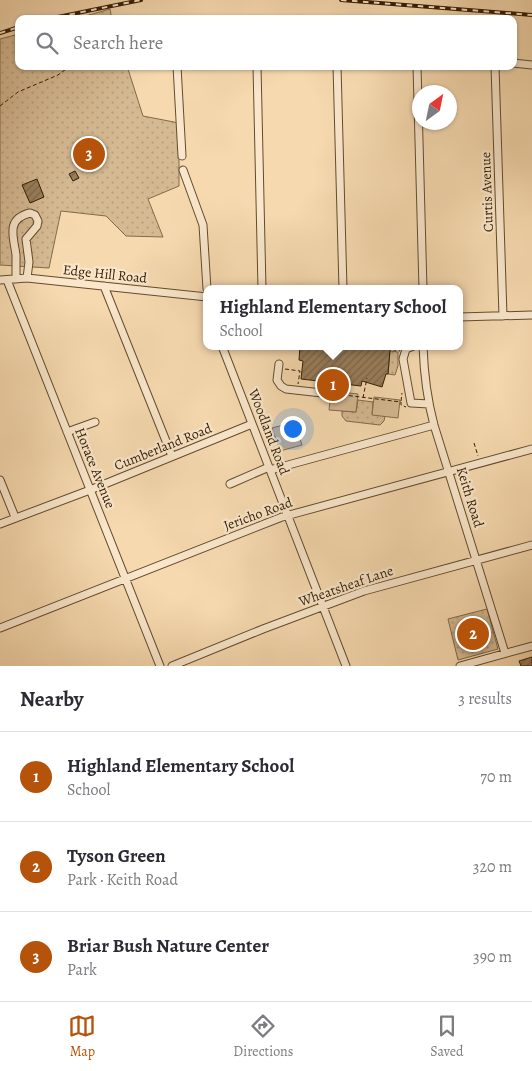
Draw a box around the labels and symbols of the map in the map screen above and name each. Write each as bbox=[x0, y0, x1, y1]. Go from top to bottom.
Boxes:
north arrow bbox=[412, 85, 457, 130]
pin: 3 bbox=[73, 135, 105, 173]
street label: Curtis Avenue bbox=[476, 152, 498, 232]
street label: Edge Hill Road bbox=[62, 260, 149, 288]
pin: 1 bbox=[317, 366, 349, 404]
street label: Woodland Road bbox=[244, 385, 294, 478]
your location bbox=[280, 416, 306, 442]
street label: Cumberland Road bbox=[111, 419, 215, 475]
street label: Horace Avenue bbox=[70, 425, 120, 511]
street label: Keith Road bbox=[452, 464, 488, 530]
street label: Jericho Road bbox=[221, 493, 295, 535]
street label: Wheatsheaf Lane bbox=[295, 561, 396, 611]
pin: 2 bbox=[457, 615, 489, 653]

